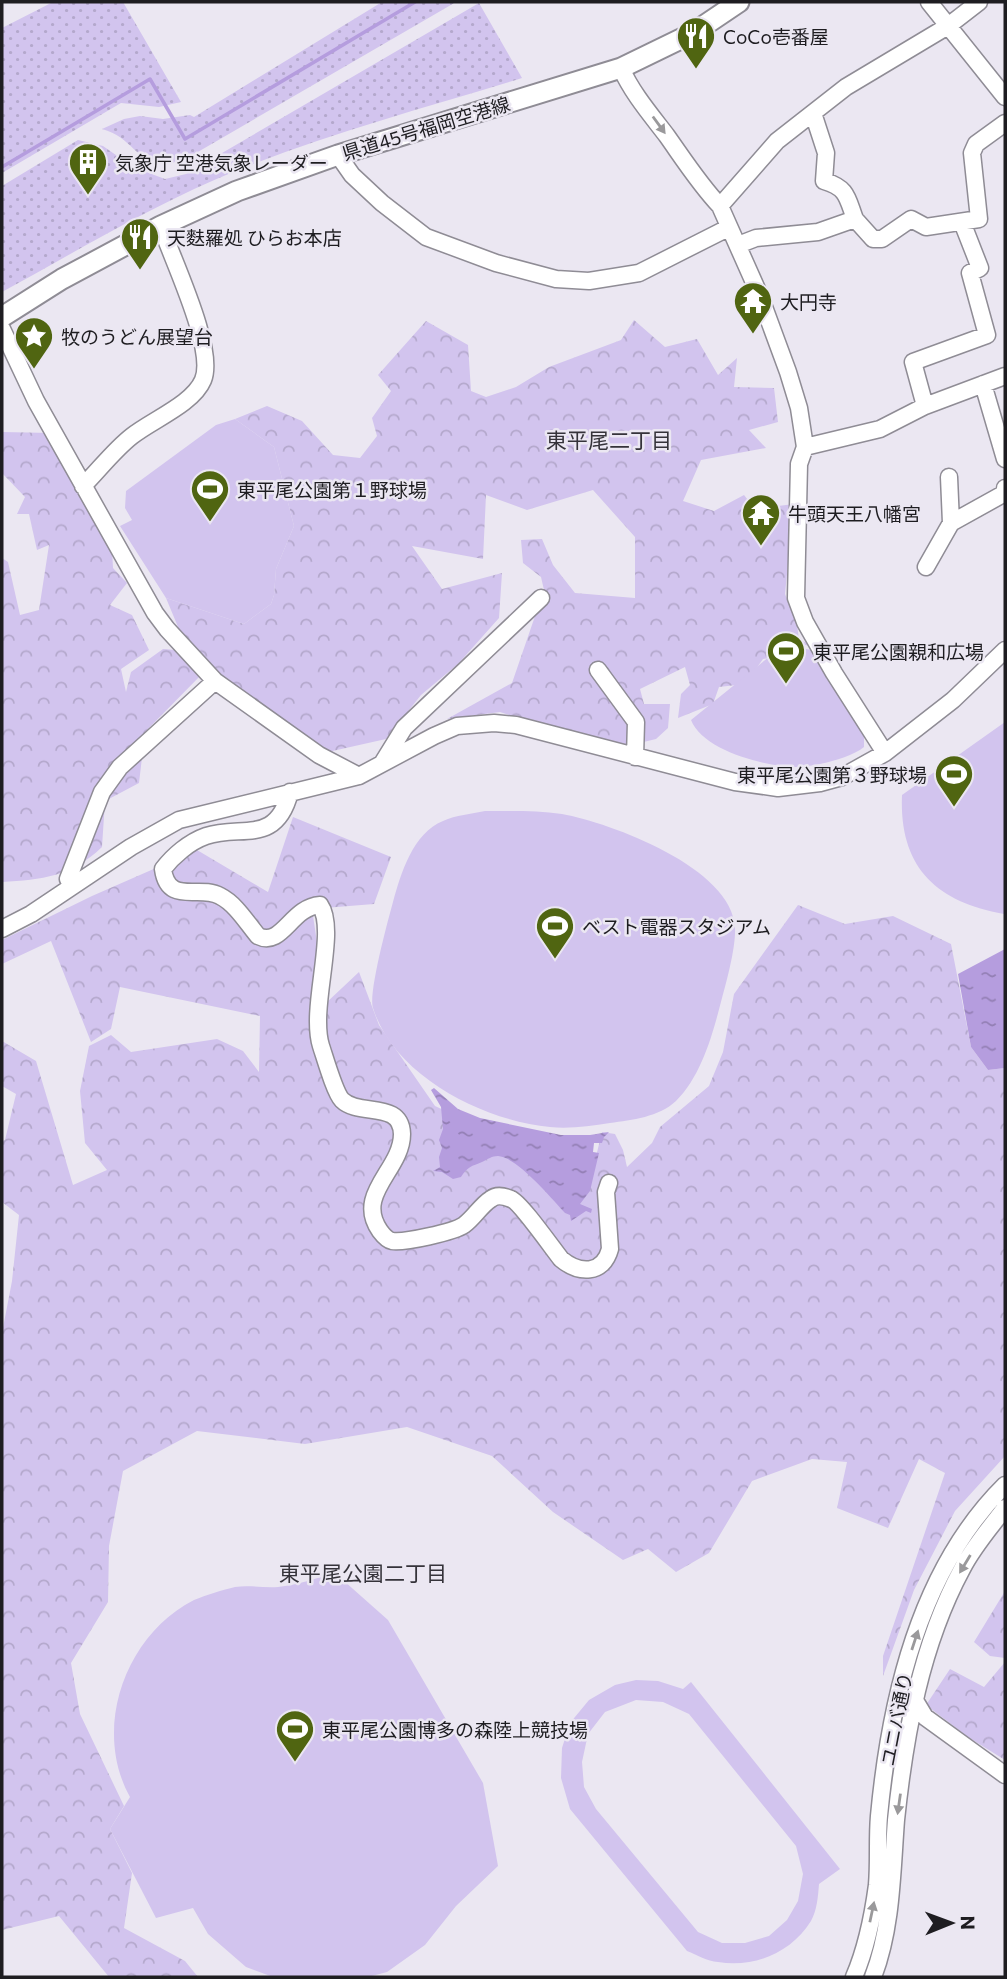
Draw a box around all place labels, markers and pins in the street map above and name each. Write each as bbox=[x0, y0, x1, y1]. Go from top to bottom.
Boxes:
restaurant icon: CoCo壱番屋 bbox=[675, 15, 717, 70]
place label: CoCo壱番屋 bbox=[723, 25, 829, 48]
building icon: 気象庁 空港気象レーダー bbox=[67, 141, 109, 196]
place label: 気象庁 空港気象レーダー bbox=[115, 151, 328, 174]
restaurant icon: 天麩羅処 ひらお本店 bbox=[119, 216, 161, 271]
place label: 天麩羅処 ひらお本店 bbox=[167, 226, 342, 249]
temple icon: 大円寺 bbox=[732, 280, 774, 335]
place label: 大円寺 bbox=[780, 290, 837, 313]
place icon: 牧のうどん展望台 bbox=[13, 315, 55, 370]
place label: 牧のうどん展望台 bbox=[61, 325, 213, 348]
sports icon: 東平尾公園第１野球場 bbox=[189, 468, 231, 523]
place label: 東平尾公園第１野球場 bbox=[237, 478, 427, 501]
temple icon: 牛頭天王八幡宮 bbox=[740, 492, 782, 547]
place label: 牛頭天王八幡宮 bbox=[788, 502, 921, 525]
sports icon: 東平尾公園親和広場 bbox=[765, 630, 807, 685]
place label: 東平尾公園親和広場 bbox=[813, 640, 984, 663]
sports icon: 東平尾公園第３野球場 bbox=[933, 753, 975, 808]
place label: 東平尾公園第３野球場 bbox=[737, 763, 927, 786]
sports icon: ベスト電器スタジアム bbox=[534, 905, 576, 960]
place label: ベスト電器スタジアム bbox=[582, 915, 771, 938]
sports icon: 東平尾公園博多の森陸上競技場 bbox=[274, 1708, 316, 1763]
place label: 東平尾公園博多の森陸上競技場 bbox=[322, 1718, 588, 1741]

